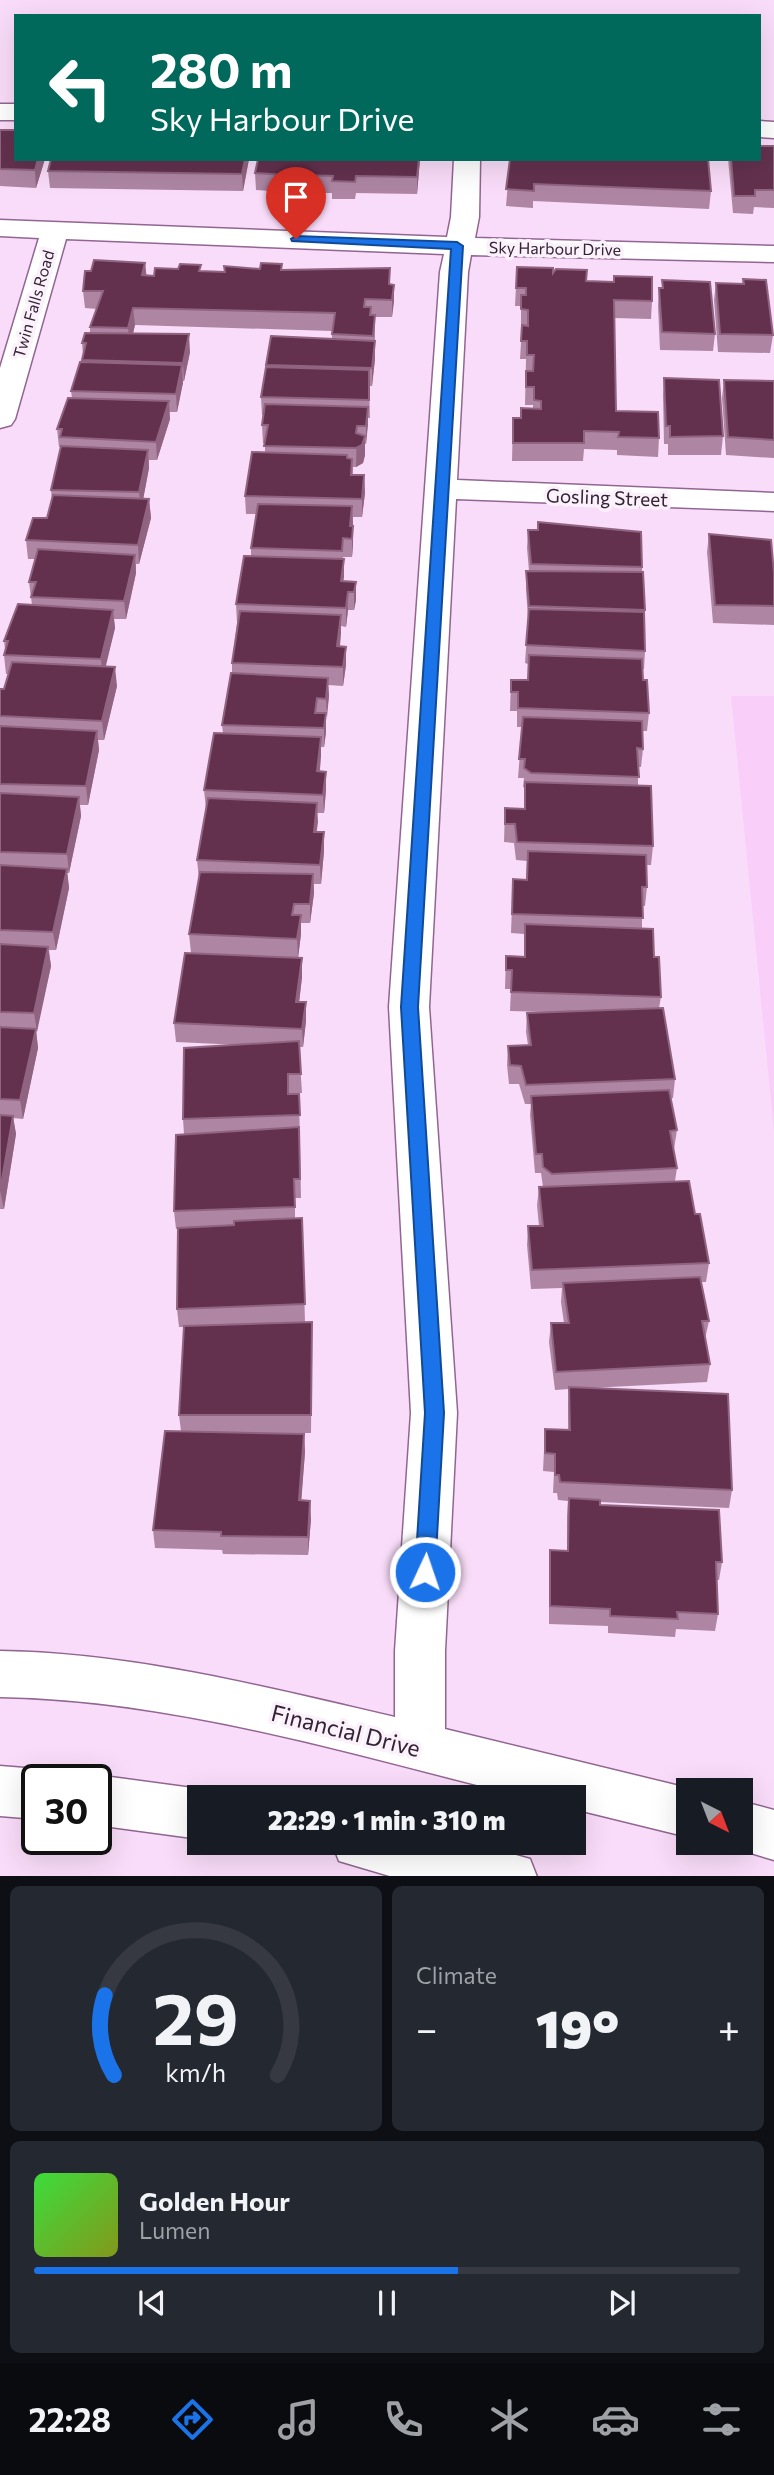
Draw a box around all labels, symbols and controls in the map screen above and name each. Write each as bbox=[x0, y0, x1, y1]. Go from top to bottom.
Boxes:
text: 280 m bbox=[150, 38, 293, 98]
icon: left bbox=[35, 42, 126, 133]
text: Sky Harbour Drive bbox=[150, 98, 414, 138]
pin bbox=[266, 167, 326, 239]
icon: arrive bbox=[277, 178, 315, 216]
street label: Sky Harbour Drive bbox=[489, 237, 621, 259]
street label: Twin Falls Road bbox=[9, 248, 57, 360]
street label: Gosling Street bbox=[546, 483, 669, 511]
position arrow bbox=[388, 1535, 462, 1609]
street label: Financial Drive bbox=[269, 1698, 423, 1762]
speed limit sign: 30 bbox=[21, 1764, 112, 1855]
north arrow bbox=[676, 1778, 752, 1855]
map controls bbox=[676, 1778, 753, 1855]
text: 22:29 · 1 min · 310 m bbox=[268, 1804, 505, 1835]
text: Climate bbox=[416, 1961, 497, 1989]
text: 29 bbox=[153, 1971, 239, 2060]
text: 19° bbox=[536, 1995, 619, 2059]
text: − bbox=[416, 2004, 438, 2051]
text: + bbox=[718, 2004, 740, 2051]
text: km/h bbox=[166, 2056, 226, 2086]
text: Golden Hour bbox=[139, 2185, 290, 2216]
text: Lumen bbox=[139, 2216, 210, 2244]
icon: previous bbox=[133, 2284, 171, 2322]
icon: pause bbox=[368, 2284, 406, 2322]
icon: next bbox=[603, 2284, 641, 2322]
icon: directions bbox=[168, 2395, 217, 2444]
icon: music bbox=[274, 2395, 323, 2444]
icon: phone bbox=[379, 2395, 428, 2444]
icon: climate bbox=[485, 2395, 534, 2444]
icon: car bbox=[591, 2395, 640, 2444]
icon: filters bbox=[697, 2395, 746, 2444]
text: 22:28 bbox=[28, 2399, 111, 2439]

